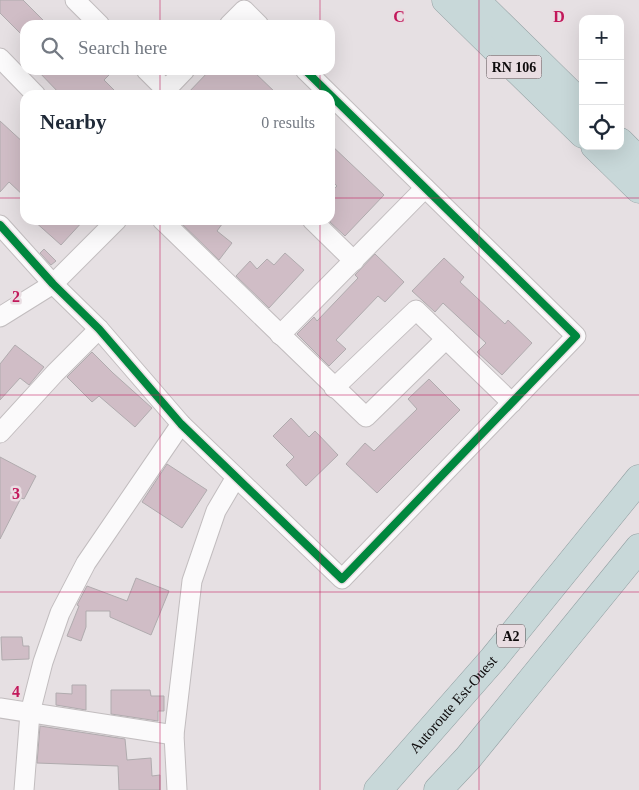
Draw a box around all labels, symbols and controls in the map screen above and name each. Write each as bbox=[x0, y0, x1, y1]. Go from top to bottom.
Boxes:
text: C bbox=[393, 8, 405, 25]
text: D bbox=[553, 8, 565, 25]
map controls bbox=[579, 15, 624, 150]
button: + bbox=[579, 15, 624, 60]
search box bbox=[20, 20, 335, 75]
icon: search bbox=[38, 34, 66, 62]
text: Search here bbox=[78, 37, 167, 58]
road number: RN 106 bbox=[486, 56, 542, 78]
button: − bbox=[579, 60, 624, 105]
button: locate bbox=[579, 105, 624, 150]
text: Nearby bbox=[40, 110, 107, 134]
text: 0 results bbox=[261, 114, 315, 131]
text: 2 bbox=[12, 288, 20, 305]
text: 3 bbox=[12, 485, 20, 502]
road number: A2 bbox=[497, 624, 525, 648]
street label: Autoroute Est-Ouest bbox=[406, 652, 501, 756]
text: 4 bbox=[12, 683, 20, 700]

